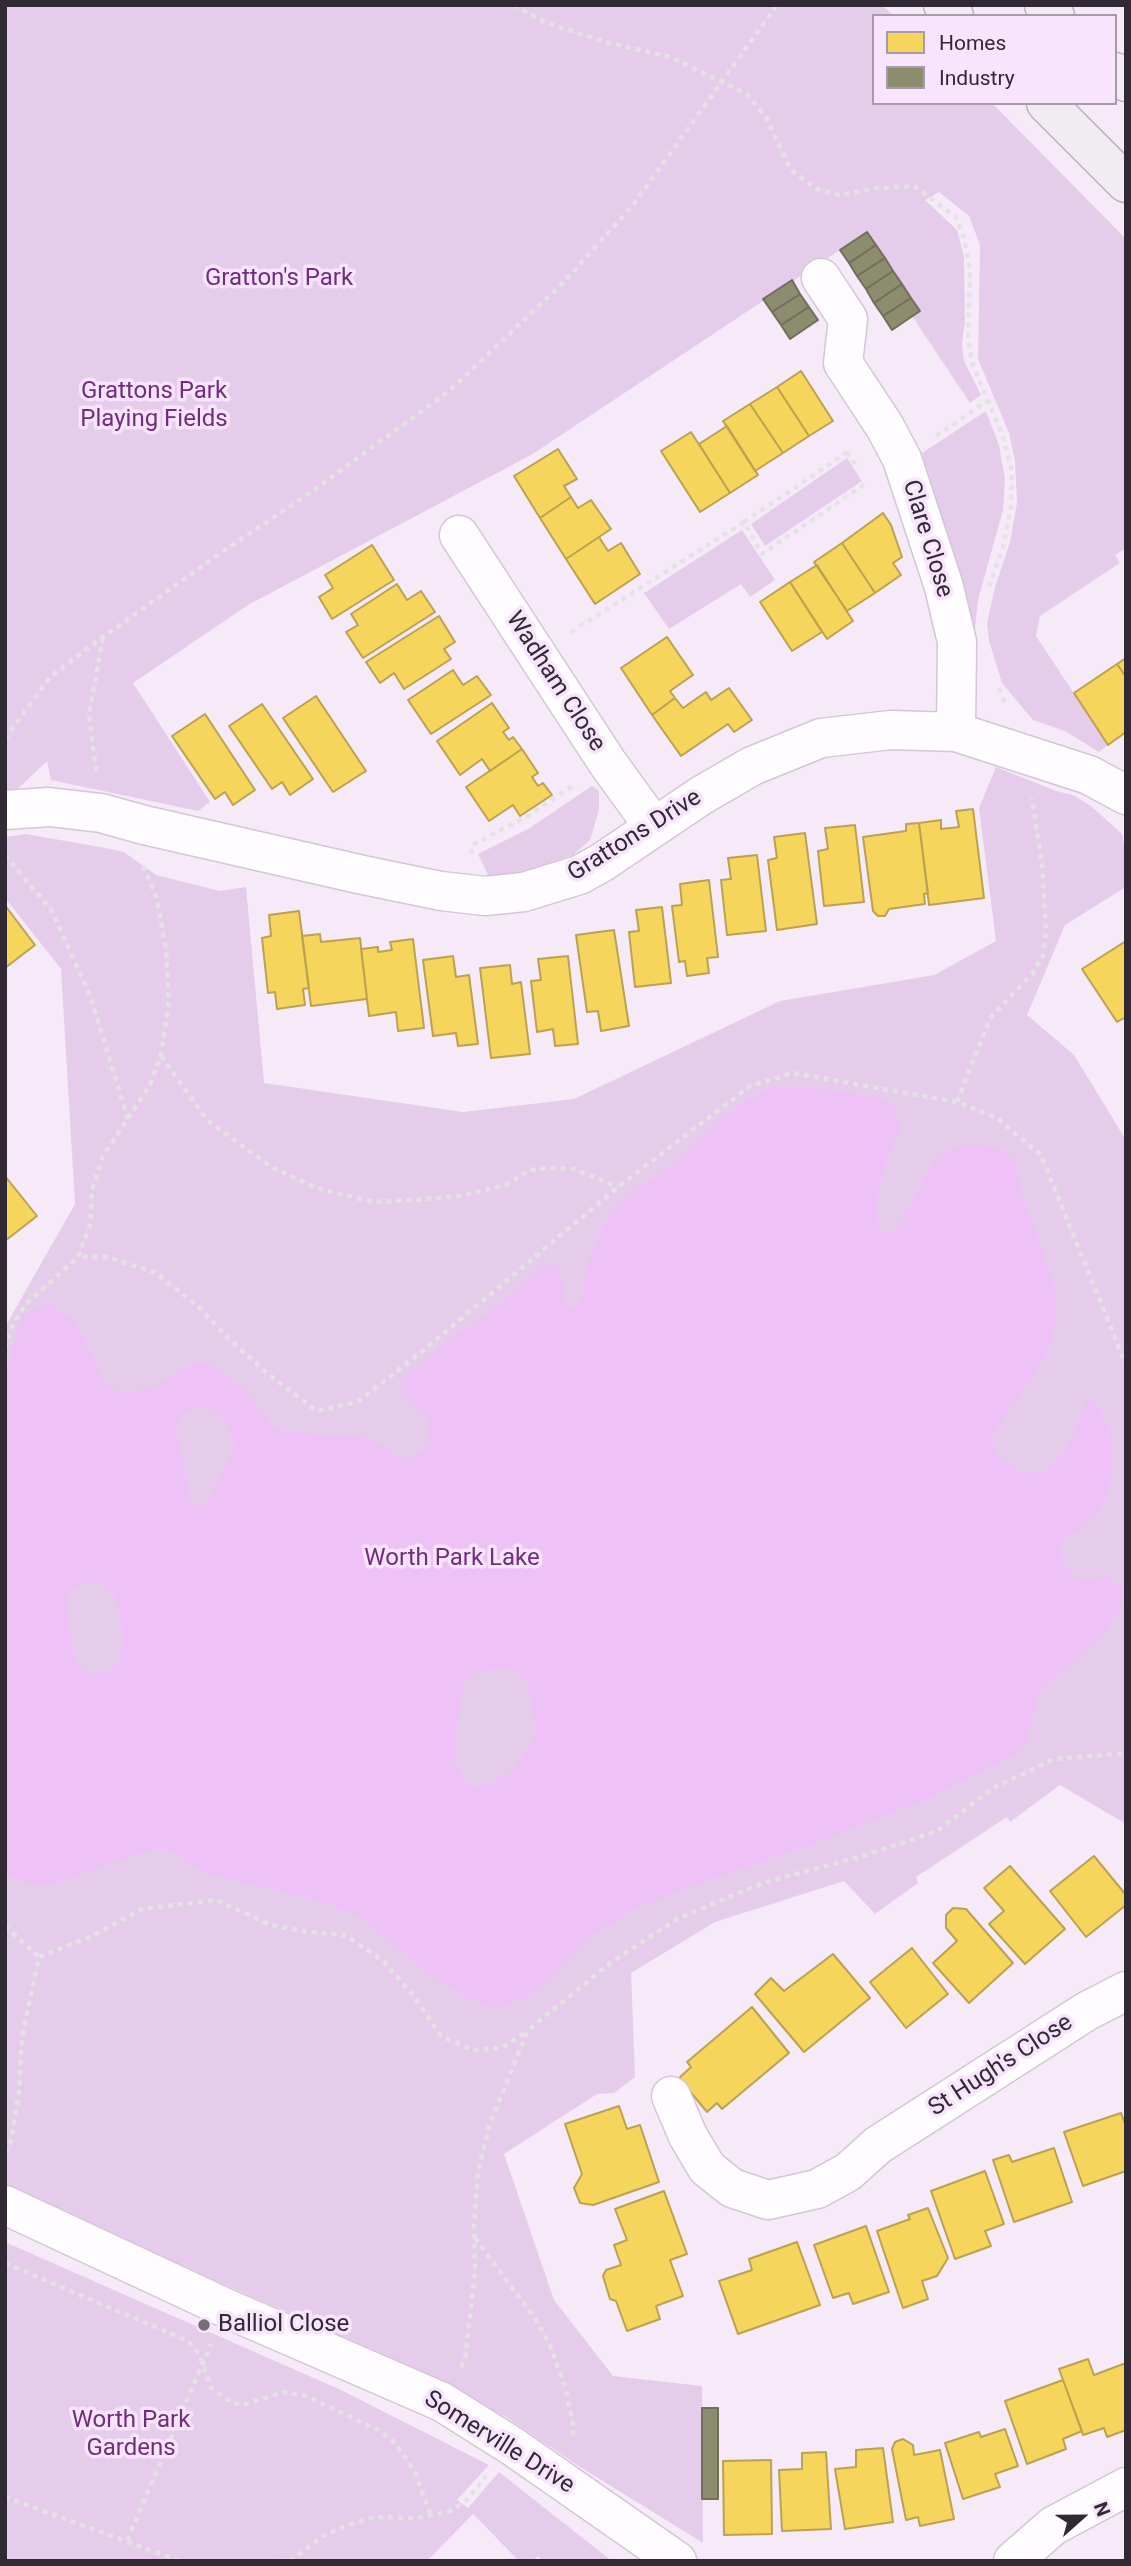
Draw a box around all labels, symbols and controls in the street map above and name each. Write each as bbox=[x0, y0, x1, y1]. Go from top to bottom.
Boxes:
legend bbox=[872, 14, 1117, 105]
text: Homes bbox=[939, 31, 1006, 55]
text: Industry bbox=[939, 66, 1015, 90]
park label: Gratton's Park bbox=[205, 265, 353, 293]
park label: Grattons Park Playing Fields bbox=[80, 378, 228, 434]
street label: Clare Close bbox=[895, 477, 959, 601]
street label: Wadham Close bbox=[499, 607, 611, 757]
street label: Grattons Drive bbox=[563, 784, 707, 888]
park label: Worth Park Lake bbox=[364, 1545, 540, 1573]
street label: St Hugh's Close bbox=[924, 2009, 1078, 2123]
place label: Balliol Close bbox=[218, 2311, 349, 2339]
marker: Balliol Close bbox=[196, 2317, 212, 2333]
street label: Somerville Drive bbox=[419, 2385, 579, 2501]
park label: Worth Park Gardens bbox=[72, 2407, 190, 2463]
north arrow bbox=[1047, 2482, 1117, 2552]
text: N bbox=[1089, 2499, 1115, 2520]

